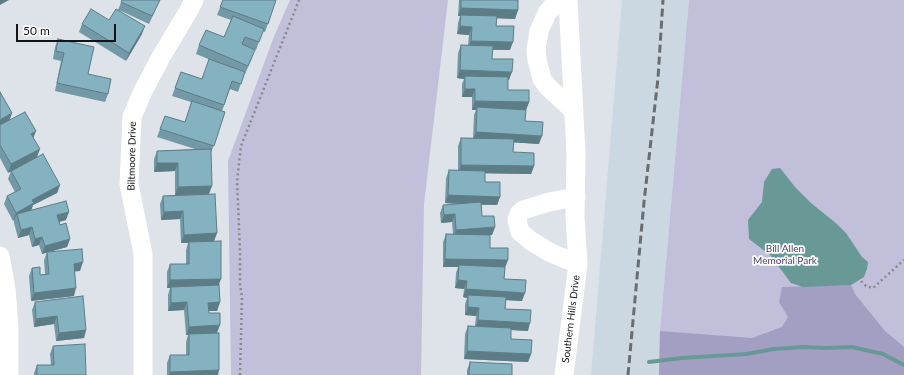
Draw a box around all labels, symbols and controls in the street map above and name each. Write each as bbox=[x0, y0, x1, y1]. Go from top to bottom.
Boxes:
scale bar bbox=[18, 16, 118, 42]
text: 50 m bbox=[23, 23, 50, 38]
street label: Biltmoore Drive bbox=[125, 121, 139, 191]
park label: Bill Allen Memorial Park bbox=[753, 243, 817, 266]
street label: Southern Hills Drive bbox=[560, 274, 582, 364]

